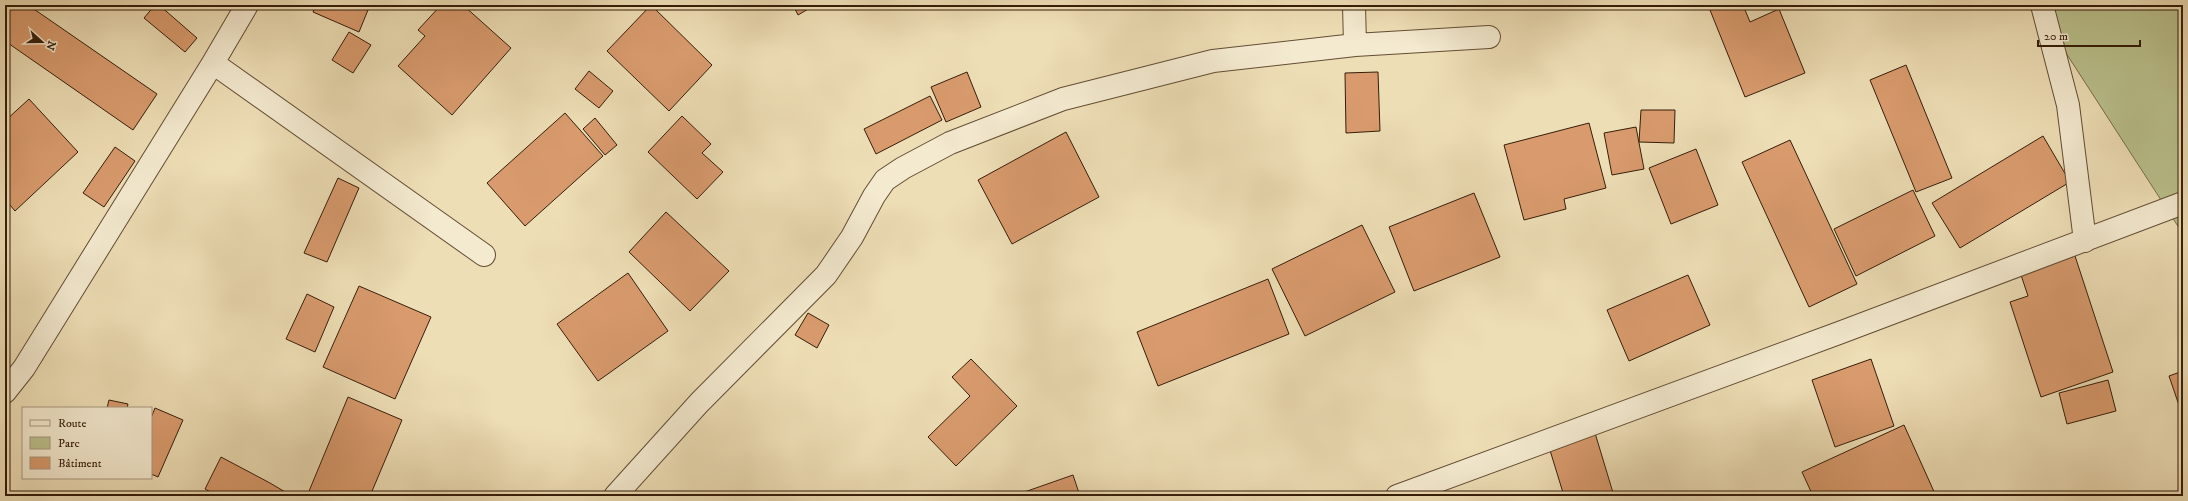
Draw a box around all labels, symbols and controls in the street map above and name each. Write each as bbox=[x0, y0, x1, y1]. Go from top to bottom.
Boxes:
north arrow bbox=[22, 22, 62, 62]
scale bar bbox=[2038, 22, 2140, 48]
text: 20 m bbox=[2044, 29, 2068, 44]
text: N bbox=[42, 39, 59, 52]
legend bbox=[22, 407, 152, 479]
text: Route bbox=[58, 416, 86, 431]
text: Parc bbox=[58, 436, 80, 451]
text: Bâtiment bbox=[58, 456, 102, 471]

